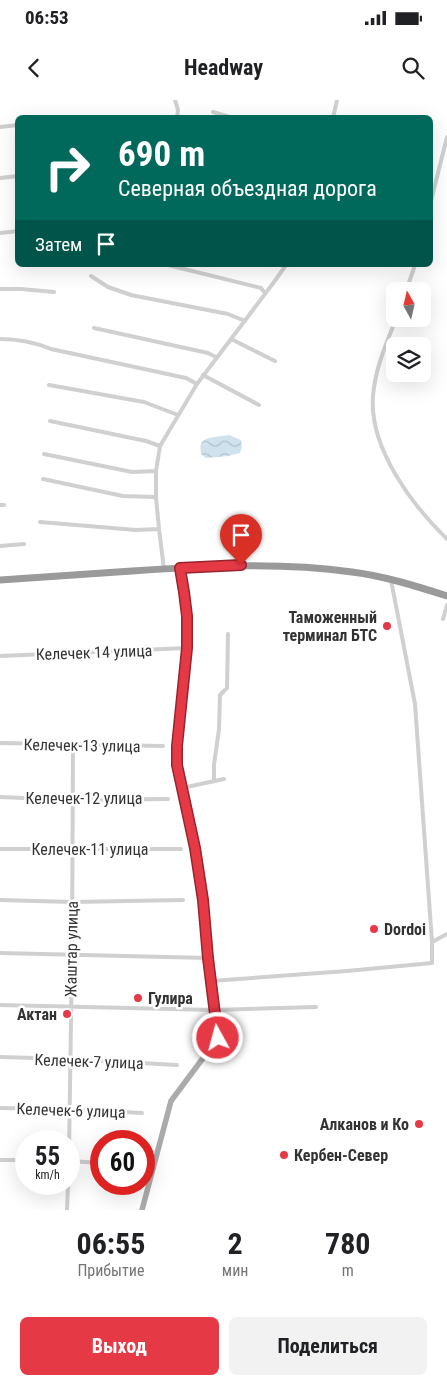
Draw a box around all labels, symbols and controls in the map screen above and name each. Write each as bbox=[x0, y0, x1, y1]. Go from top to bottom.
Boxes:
text: 06:53 bbox=[25, 6, 69, 29]
icon: back bbox=[20, 54, 48, 82]
icon: search bbox=[399, 54, 427, 82]
text: Headway bbox=[184, 55, 263, 80]
text: 690 m bbox=[118, 134, 205, 175]
icon: right bbox=[35, 135, 100, 200]
text: Северная объездная дорога bbox=[118, 176, 377, 201]
icon: arrive bbox=[92, 230, 120, 258]
text: Затем bbox=[35, 233, 82, 256]
north arrow bbox=[386, 282, 431, 328]
map controls bbox=[386, 282, 431, 382]
button: layers bbox=[386, 337, 431, 382]
pin bbox=[220, 514, 262, 565]
icon: arrive bbox=[227, 521, 255, 549]
place label: Таможенный терминал БТС bbox=[283, 608, 377, 645]
marker: Таможенный терминал БТС bbox=[381, 620, 393, 632]
street label: Келечек 14 улица bbox=[35, 641, 153, 664]
street label: Келечек-13 улица bbox=[23, 735, 141, 756]
street label: Келечек-12 улица bbox=[26, 789, 142, 808]
street label: Келечек-11 улица bbox=[32, 840, 148, 859]
street label: Жаштар улица bbox=[61, 901, 82, 997]
place label: Dordoi bbox=[384, 920, 426, 939]
marker: Dordoi bbox=[368, 923, 380, 935]
place label: Гулира bbox=[148, 989, 193, 1008]
marker: Гулира bbox=[132, 992, 144, 1004]
place label: Актан bbox=[17, 1005, 57, 1024]
marker: Актан bbox=[61, 1008, 73, 1020]
position arrow bbox=[191, 1011, 243, 1063]
street label: Келечек-7 улица bbox=[34, 1050, 144, 1073]
street label: Келечек-6 улица bbox=[16, 1099, 126, 1122]
place label: Алканов и Ко bbox=[320, 1115, 409, 1134]
marker: Алканов и Ко bbox=[413, 1118, 425, 1130]
speed limit sign: 60 bbox=[90, 1130, 155, 1195]
text: 55 bbox=[35, 1142, 60, 1171]
place label: Кербен-Север bbox=[294, 1146, 388, 1165]
marker: Кербен-Север bbox=[278, 1149, 290, 1161]
text: km/h bbox=[35, 1168, 60, 1182]
text: 06:55 bbox=[77, 1226, 145, 1261]
text: 2 bbox=[228, 1226, 243, 1261]
text: 780 bbox=[325, 1226, 370, 1261]
text: Прибытие bbox=[77, 1261, 144, 1280]
text: мин bbox=[222, 1261, 248, 1280]
text: m bbox=[342, 1261, 354, 1280]
button: Выход bbox=[20, 1317, 219, 1375]
button: Поделиться bbox=[229, 1317, 427, 1375]

